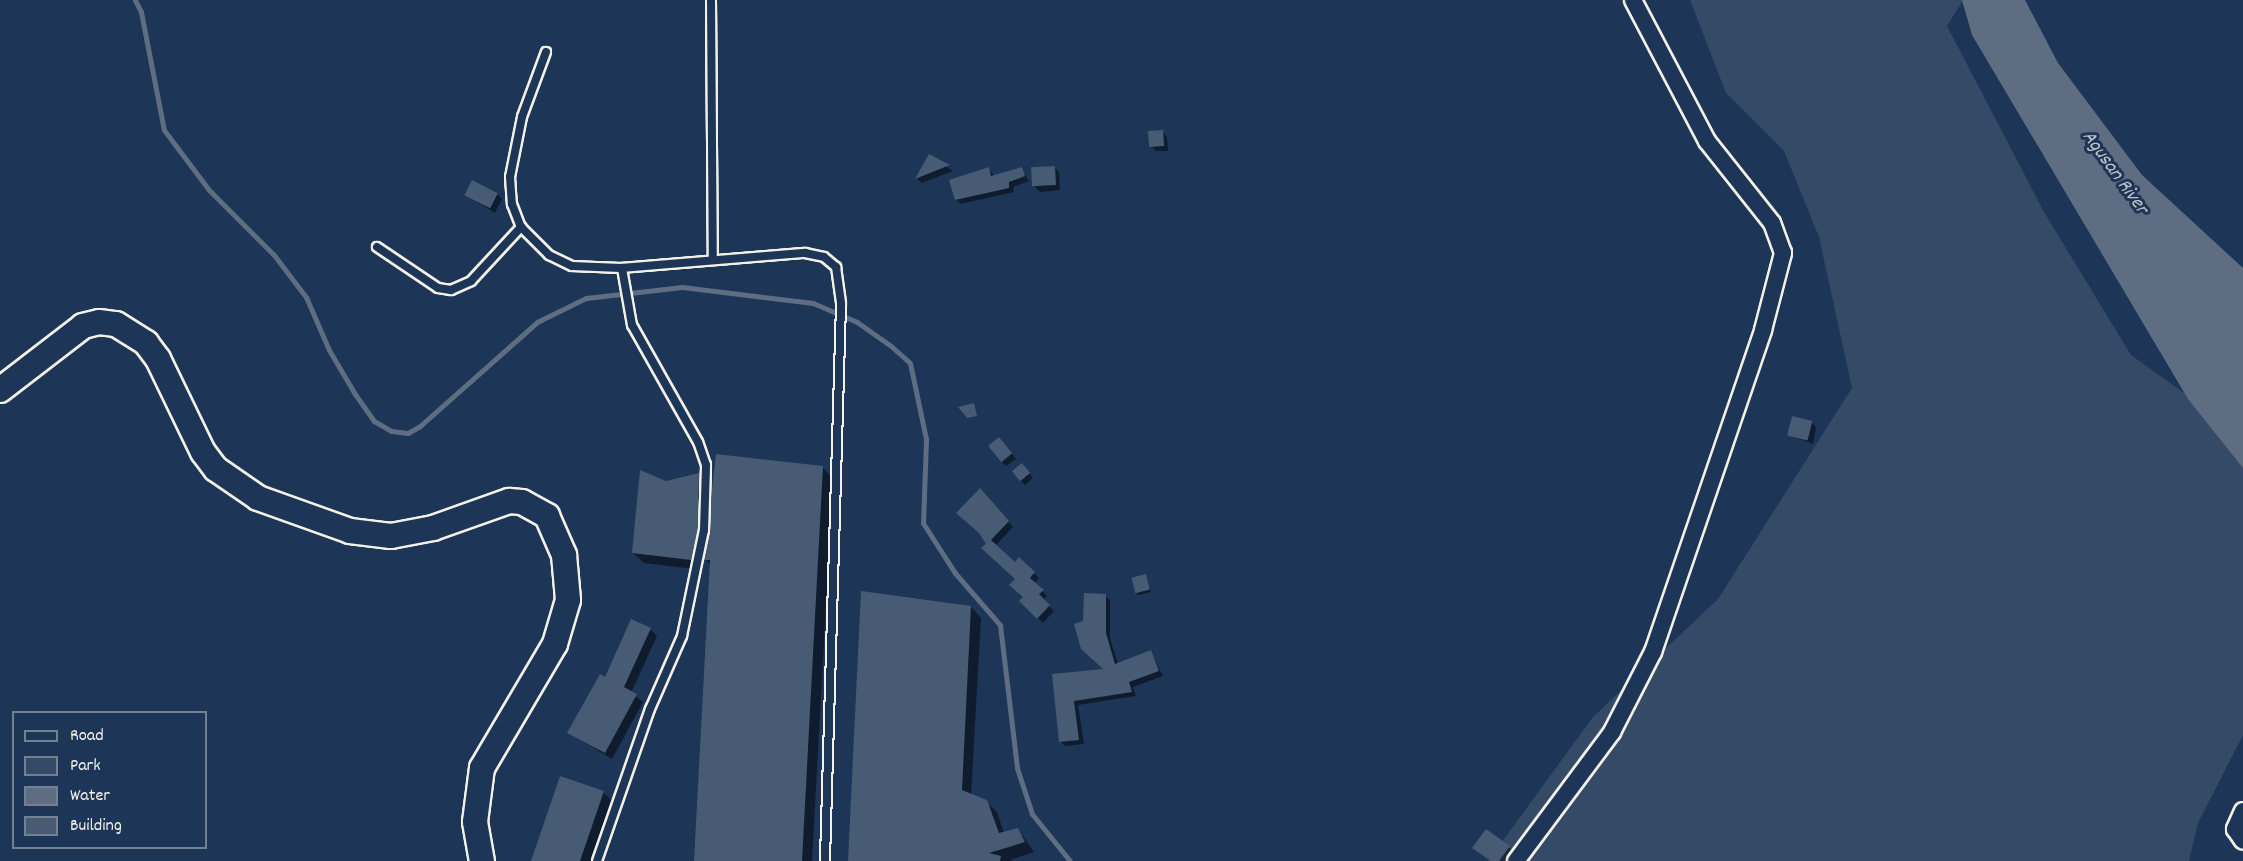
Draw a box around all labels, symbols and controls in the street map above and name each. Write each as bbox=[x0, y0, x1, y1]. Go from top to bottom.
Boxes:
water label: Agusan River bbox=[2076, 126, 2152, 220]
legend bbox=[12, 711, 207, 849]
text: Road bbox=[70, 724, 104, 749]
text: Park bbox=[70, 754, 101, 779]
text: Water bbox=[70, 784, 110, 809]
text: Building bbox=[70, 814, 122, 839]

